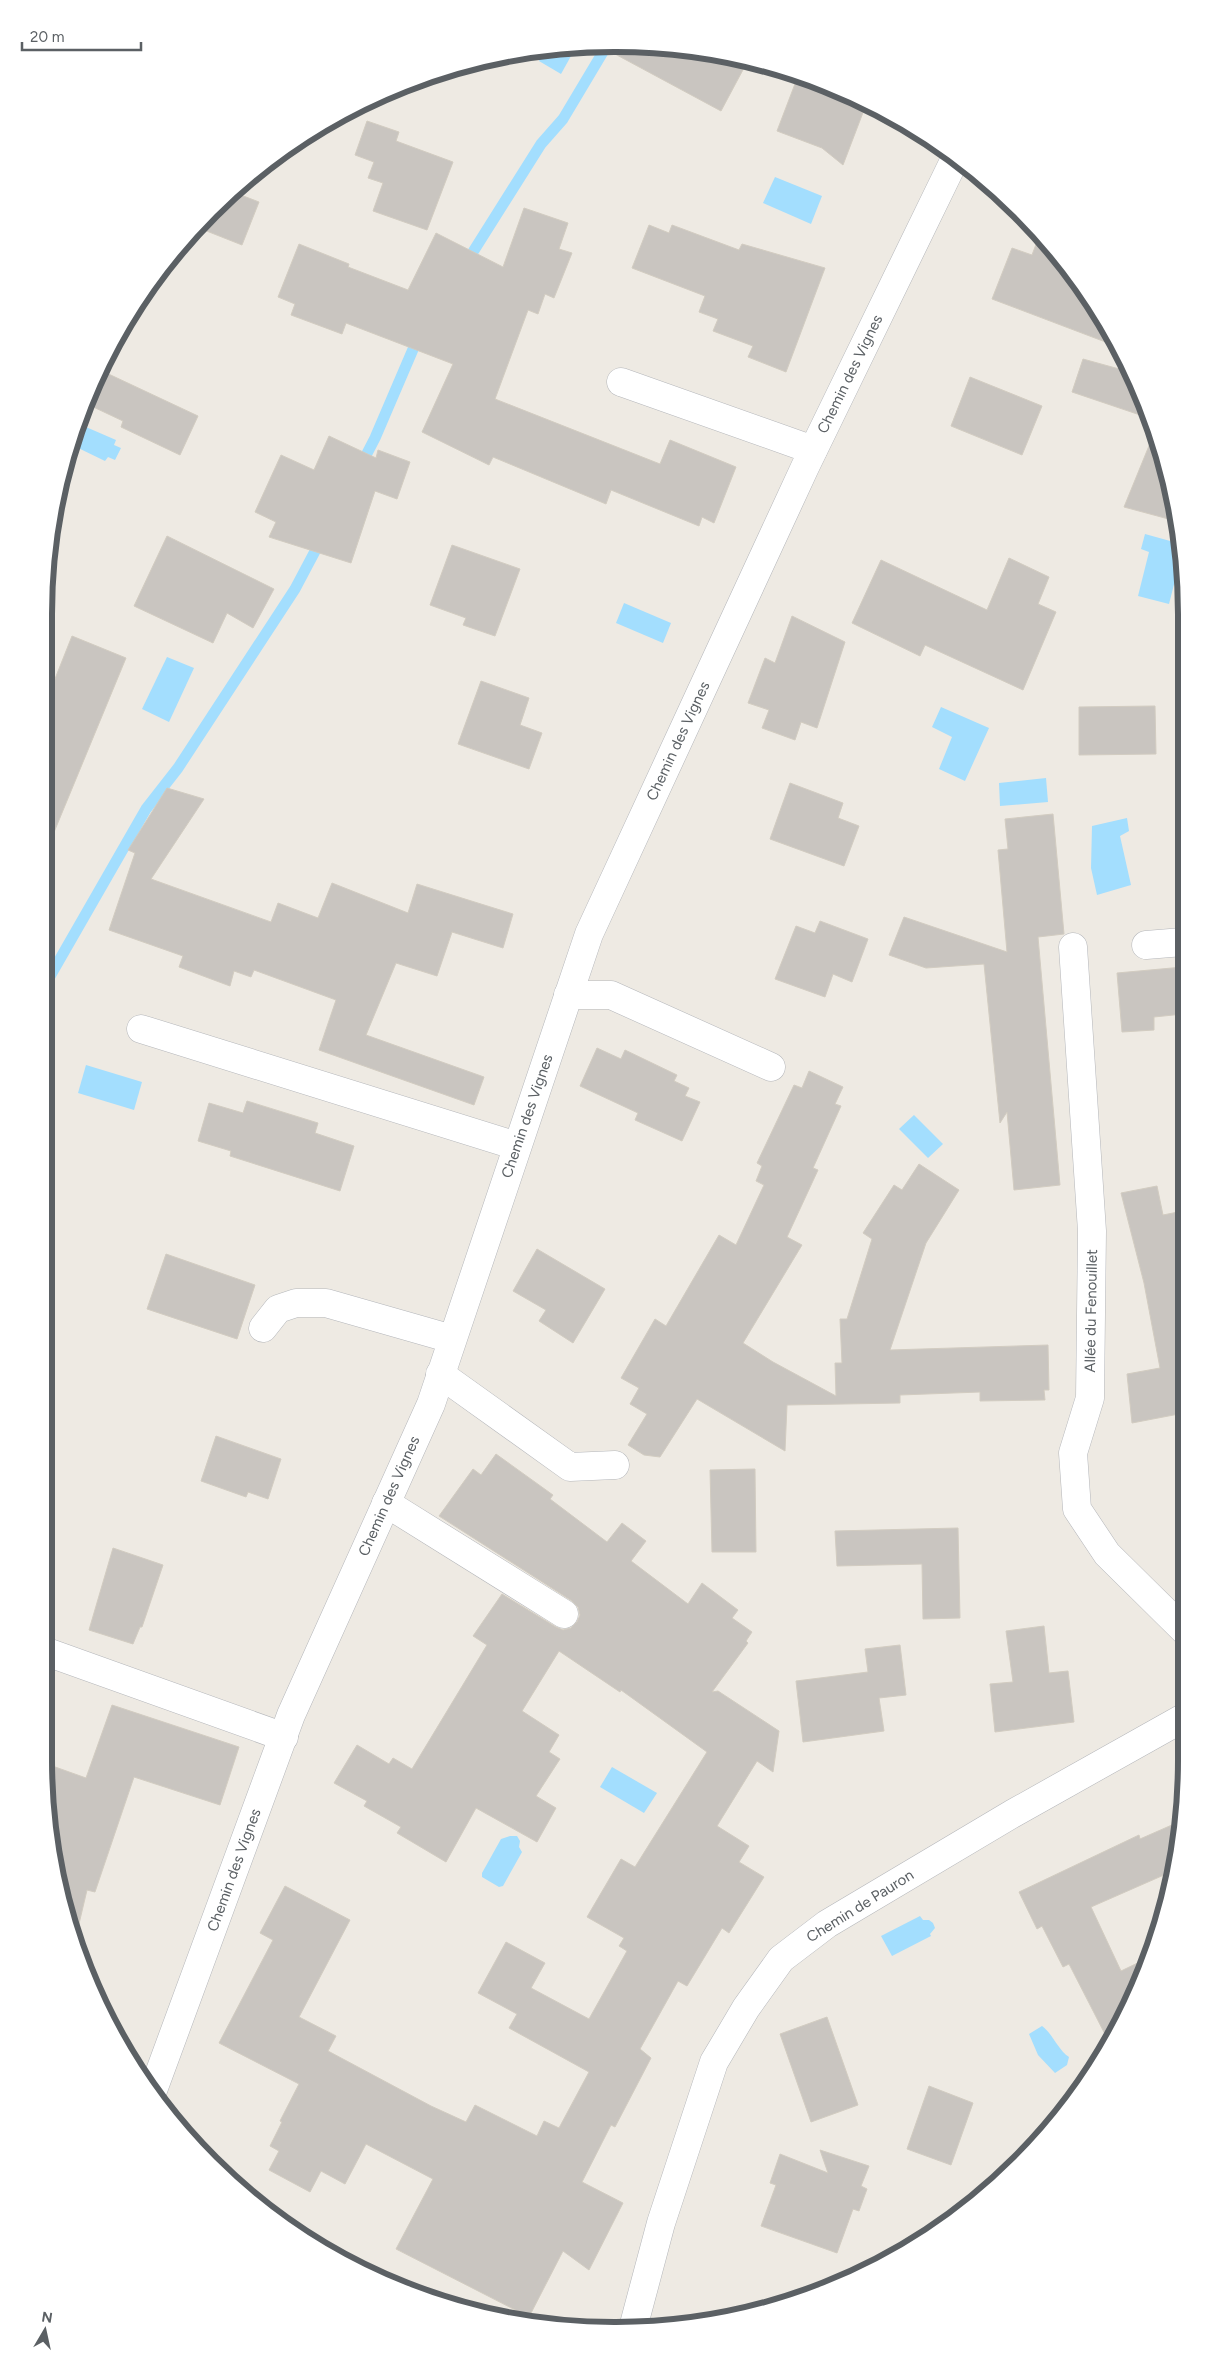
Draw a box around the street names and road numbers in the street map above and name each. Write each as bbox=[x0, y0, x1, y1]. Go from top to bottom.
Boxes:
street label: Chemin des Vignes bbox=[814, 312, 886, 436]
street label: Chemin des Vignes bbox=[642, 678, 714, 804]
street label: Chemin des Vignes bbox=[497, 1052, 557, 1180]
street label: Allée du Fenouillet bbox=[1081, 1249, 1101, 1373]
street label: Chemin des Vignes bbox=[354, 1433, 424, 1559]
street label: Chemin des Vignes bbox=[203, 1806, 265, 1934]
street label: Chemin de Pauron bbox=[803, 1866, 917, 1946]

